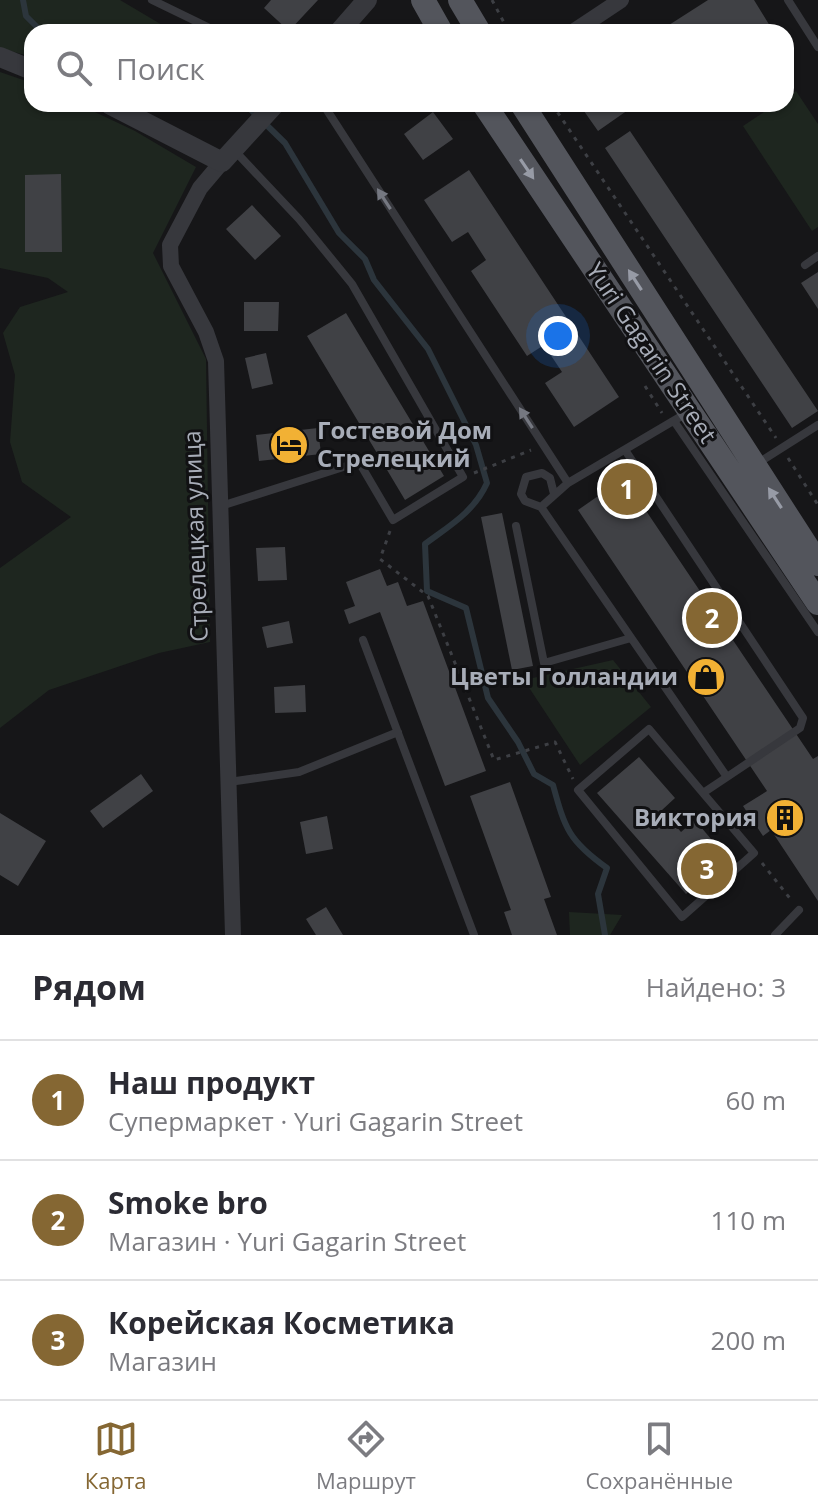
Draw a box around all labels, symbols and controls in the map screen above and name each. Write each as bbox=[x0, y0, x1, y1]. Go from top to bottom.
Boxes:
search box bbox=[24, 24, 794, 112]
icon: search bbox=[52, 46, 96, 90]
text: Поиск bbox=[116, 48, 205, 89]
one-way arrow bbox=[520, 158, 535, 179]
one-way arrow bbox=[377, 189, 392, 210]
street label: Yuri Gagarin Street bbox=[579, 255, 725, 449]
one-way arrow bbox=[627, 269, 642, 290]
your location bbox=[538, 316, 578, 356]
one-way arrow bbox=[518, 407, 533, 428]
place label: Гостевой Дом Стрелецкий bbox=[317, 413, 492, 474]
hotel icon: Гостевой Дом Стрелецкий bbox=[268, 424, 310, 466]
street label: Стрелецкая улица bbox=[174, 430, 215, 642]
pin: 1 bbox=[601, 459, 653, 519]
one-way arrow bbox=[768, 488, 783, 509]
pin: 2 bbox=[686, 588, 738, 648]
shop icon: Цветы Голландии bbox=[685, 656, 727, 698]
place label: Цветы Голландии bbox=[450, 659, 678, 692]
building icon: Виктория bbox=[764, 797, 806, 839]
place label: Виктория bbox=[634, 800, 757, 833]
pin: 3 bbox=[681, 839, 733, 899]
text: Рядом bbox=[32, 964, 146, 1010]
text: Найдено: 3 bbox=[646, 969, 786, 1005]
text: Наш продукт bbox=[108, 1062, 315, 1103]
text: 1 bbox=[51, 1082, 65, 1118]
text: 60 m bbox=[725, 1082, 786, 1118]
text: Супермаркет · Yuri Gagarin Street bbox=[108, 1103, 523, 1139]
text: Smoke bro bbox=[108, 1182, 268, 1223]
text: 2 bbox=[51, 1202, 65, 1238]
text: 110 m bbox=[711, 1202, 786, 1238]
text: Магазин · Yuri Gagarin Street bbox=[108, 1223, 466, 1259]
text: Корейская Косметика bbox=[108, 1302, 455, 1343]
text: 3 bbox=[51, 1322, 65, 1358]
text: 200 m bbox=[711, 1322, 786, 1358]
text: Магазин bbox=[108, 1343, 217, 1379]
tab: Карта bbox=[85, 1417, 146, 1495]
tab: Маршрут bbox=[316, 1417, 416, 1495]
tab: Сохранённые bbox=[586, 1417, 733, 1495]

